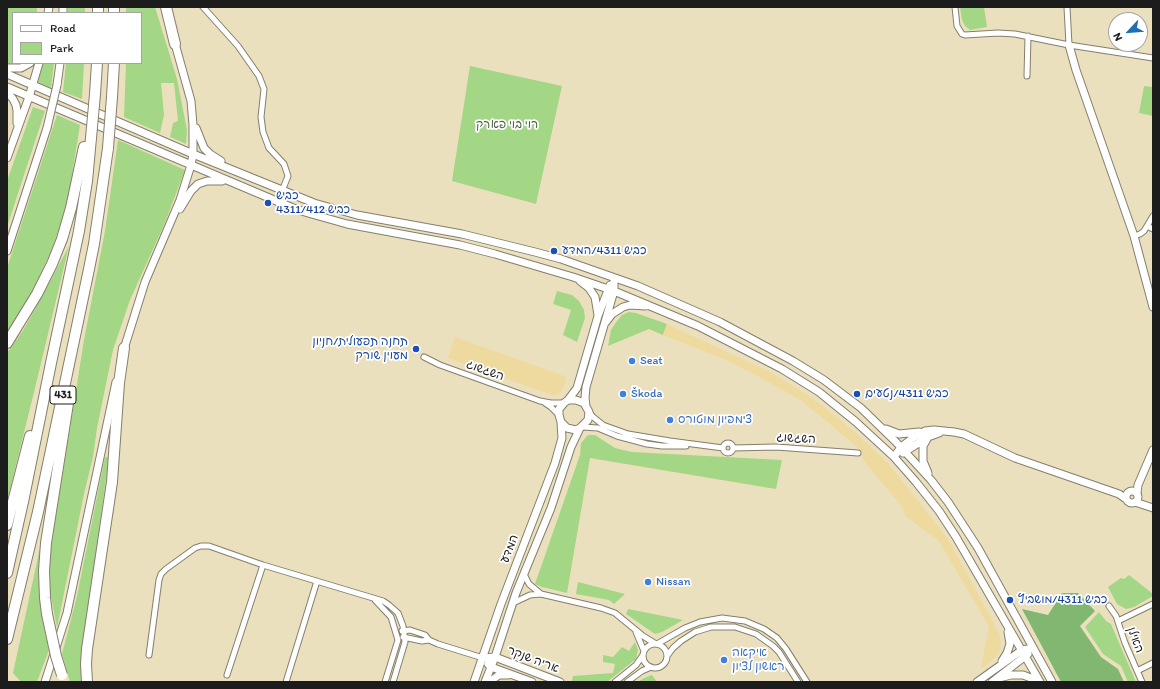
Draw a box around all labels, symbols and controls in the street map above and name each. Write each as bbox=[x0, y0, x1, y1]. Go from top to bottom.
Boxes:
legend bbox=[12, 12, 142, 64]
north arrow bbox=[1108, 12, 1148, 52]
text: Road bbox=[50, 21, 76, 35]
text: N bbox=[1110, 31, 1125, 43]
text: Park bbox=[50, 41, 74, 55]
park label: רוי בוי פארק bbox=[476, 118, 538, 132]
place label: כביש 4311/כביש 412 bbox=[276, 189, 350, 217]
marker: כביש 4311/כביש 412 bbox=[263, 198, 273, 208]
place label: כביש 4311/המדע bbox=[562, 244, 646, 258]
marker: כביש 4311/המדע bbox=[549, 246, 559, 256]
place label: תחנה תפעולית/חניון מעוין שורק bbox=[312, 335, 408, 363]
marker: תחנה תפעולית/חניון מעוין שורק bbox=[411, 344, 421, 354]
place label: Seat bbox=[640, 354, 663, 368]
marker: Seat bbox=[627, 356, 637, 366]
street label: השגשוג bbox=[464, 358, 506, 384]
road number: 431 bbox=[50, 386, 76, 404]
place label: Škoda bbox=[631, 387, 662, 401]
place label: כביש 4311/נטעים bbox=[865, 387, 948, 401]
marker: Škoda bbox=[618, 389, 628, 399]
marker: כביש 4311/נטעים bbox=[852, 389, 862, 399]
place label: צ'מפיון מוטורס bbox=[678, 413, 752, 427]
marker: צ'מפיון מוטורס bbox=[665, 415, 675, 425]
street label: השגשוג bbox=[776, 431, 816, 447]
street label: המדע bbox=[498, 533, 522, 565]
place label: Nissan bbox=[656, 575, 691, 589]
marker: Nissan bbox=[643, 577, 653, 587]
place label: כביש 4311/מושביץ bbox=[1018, 593, 1107, 607]
marker: כביש 4311/מושביץ bbox=[1005, 595, 1015, 605]
street label: האילן bbox=[1124, 625, 1146, 655]
street label: אריה שנקר bbox=[505, 644, 561, 676]
place label: איקאה ראשון לציון bbox=[732, 646, 785, 674]
marker: איקאה ראשון לציון bbox=[719, 655, 729, 665]

